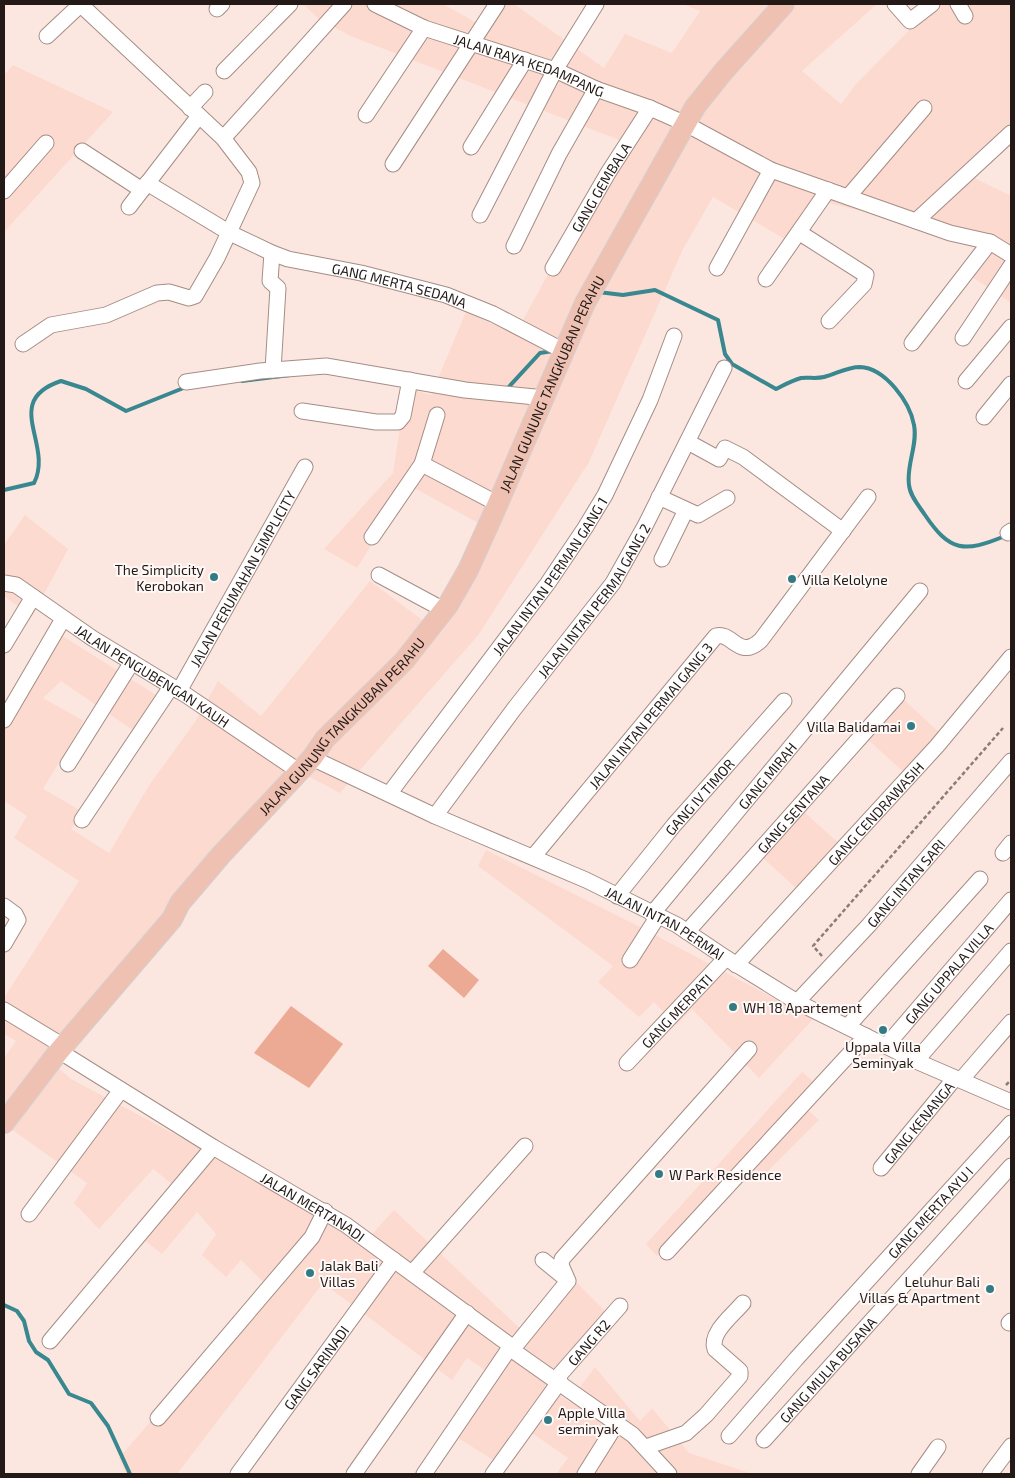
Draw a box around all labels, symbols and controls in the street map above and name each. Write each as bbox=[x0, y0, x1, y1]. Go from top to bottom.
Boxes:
street label: JALAN RAYA KEDAMPANG bbox=[452, 30, 607, 100]
street label: GANG GEMBALA bbox=[567, 139, 634, 235]
street label: GANG MERTA SEDANA bbox=[331, 259, 470, 311]
street label: JALAN GUNUNG TANGKUBAN PERAHU bbox=[495, 272, 607, 495]
street label: JALAN PERUMAHAN SIMPLICITY bbox=[186, 488, 299, 670]
street label: JALAN INTAN PERMAN GANG 1 bbox=[489, 494, 610, 658]
street label: JALAN INTAN PERMAI GANG 2 bbox=[534, 520, 653, 681]
place label: The Simplicity Kerobokan bbox=[115, 561, 205, 594]
marker: The Simplicity Kerobokan bbox=[208, 571, 220, 583]
place label: Villa Kelolyne bbox=[802, 571, 888, 588]
marker: Villa Kelolyne bbox=[786, 573, 798, 585]
street label: JALAN PENGUBENGAN KAUH bbox=[72, 621, 233, 730]
street label: JALAN GUNUNG TANGKUBAN PERAHU bbox=[255, 634, 428, 818]
street label: JALAN INTAN PERMAI GANG 3 bbox=[585, 639, 716, 792]
place label: Villa Balidamai bbox=[807, 718, 901, 735]
marker: Villa Balidamai bbox=[905, 720, 917, 732]
street label: GANG MIRAH bbox=[734, 738, 800, 812]
street label: GANG IV TIMOR bbox=[661, 755, 738, 838]
street label: GANG CENDRAWASIH bbox=[824, 758, 927, 868]
street label: GANG SENTANA bbox=[753, 770, 832, 856]
street label: GANG INTAN SARI bbox=[863, 836, 948, 930]
street label: JALAN INTAN PERMAI bbox=[603, 882, 728, 963]
street label: GANG UPPALA VILLA bbox=[901, 919, 996, 1027]
street label: GANG MERPATI bbox=[637, 970, 715, 1051]
place label: WH 18 Apartement bbox=[743, 999, 862, 1016]
marker: WH 18 Apartement bbox=[727, 1001, 739, 1013]
marker: Uppala Villa Seminyak bbox=[877, 1024, 889, 1036]
place label: Uppala Villa Seminyak bbox=[845, 1038, 921, 1071]
street label: GANG KENANGA bbox=[880, 1078, 957, 1167]
street label: GANG MERTA AYU I bbox=[884, 1162, 976, 1261]
place label: W Park Residence bbox=[669, 1166, 781, 1183]
marker: W Park Residence bbox=[653, 1168, 665, 1180]
street label: JALAN MERTANADI bbox=[258, 1169, 368, 1245]
place label: Jalak Bali Villas bbox=[320, 1257, 378, 1290]
marker: Jalak Bali Villas bbox=[304, 1267, 316, 1279]
place label: Leluhur Bali Villas & Apartment bbox=[859, 1273, 980, 1306]
marker: Leluhur Bali Villas & Apartment bbox=[984, 1283, 996, 1295]
street label: GANG MULIA BUSANA bbox=[776, 1313, 880, 1426]
street label: GANG R2 bbox=[564, 1315, 613, 1369]
street label: GANG SARINADI bbox=[279, 1322, 352, 1413]
place label: Apple Villa seminyak bbox=[558, 1404, 625, 1437]
marker: Apple Villa seminyak bbox=[542, 1414, 554, 1426]

